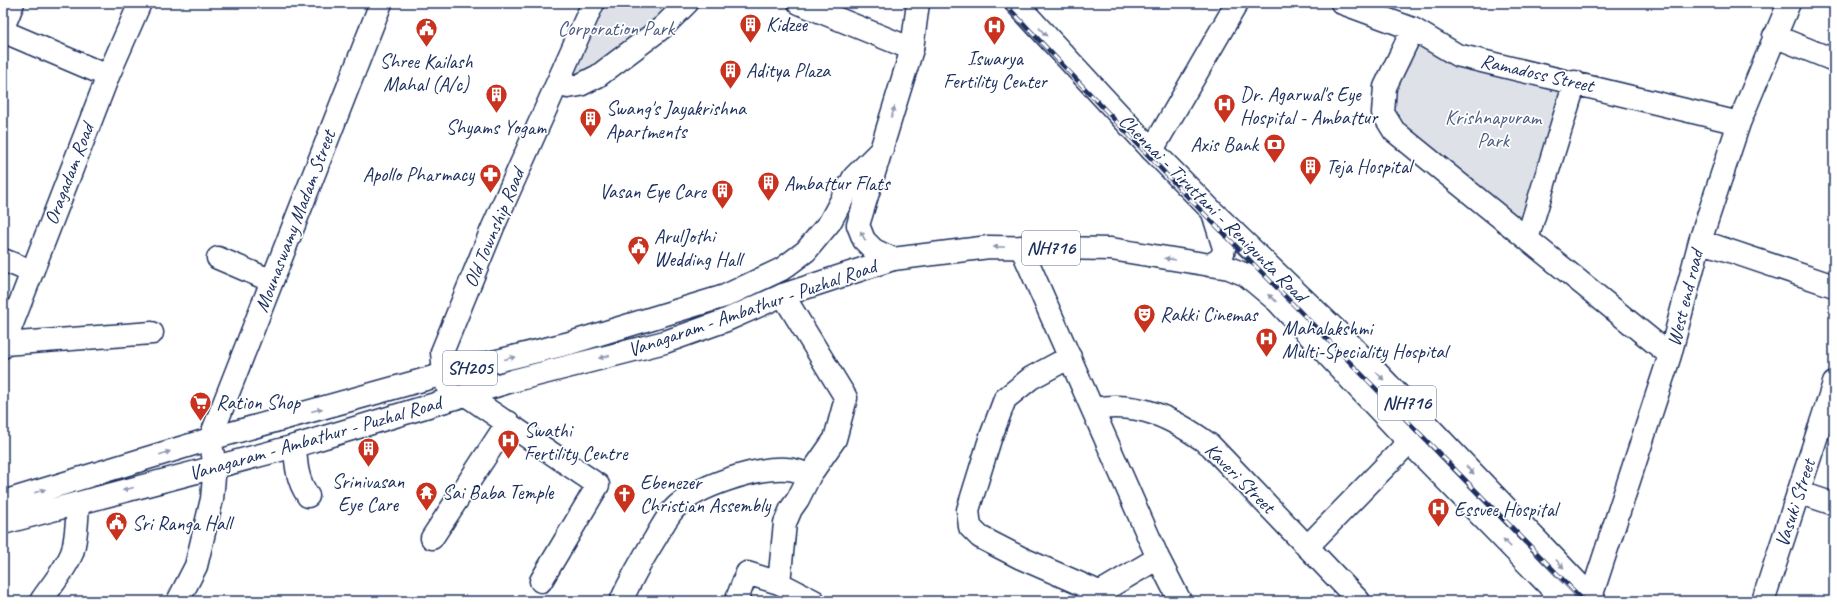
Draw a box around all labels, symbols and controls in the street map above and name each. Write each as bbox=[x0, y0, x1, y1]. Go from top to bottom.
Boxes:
building icon: Kidzee bbox=[737, 11, 763, 44]
place label: Kidzee bbox=[766, 12, 809, 37]
hospital icon: Iswarya Fertility Center bbox=[982, 13, 1008, 46]
public building icon: Shree Kailash Mahal (A/c) bbox=[413, 16, 439, 49]
park label: Corporation Park bbox=[558, 16, 676, 41]
one-way arrow bbox=[1038, 26, 1047, 37]
place label: Iswarya Fertility Center bbox=[943, 46, 1049, 94]
street label: Ramadoss Street bbox=[1478, 48, 1598, 99]
place label: Shree Kailash Mahal (A/c) bbox=[380, 49, 473, 97]
building icon: Aditya Plaza bbox=[718, 57, 744, 90]
place label: Aditya Plaza bbox=[746, 58, 831, 83]
building icon: Shyams Yogam bbox=[483, 82, 509, 115]
place label: Dr. Agarwal's Eye Hospital - Ambattur bbox=[1240, 82, 1379, 130]
hospital icon: Dr. Agarwal's Eye Hospital - Ambattur bbox=[1212, 92, 1238, 125]
place label: Swang's Jayakrishna Apartments bbox=[606, 96, 747, 144]
park label: Krishnapuram Park bbox=[1445, 105, 1543, 153]
building icon: Swang's Jayakrishna Apartments bbox=[577, 106, 603, 139]
one-way arrow bbox=[890, 106, 896, 118]
street label: Chennai - Tiruttani - Renigunta Road bbox=[1114, 109, 1315, 310]
place label: Shyams Yogam bbox=[446, 115, 547, 140]
street label: Oragadam Road bbox=[38, 117, 101, 228]
street label: Mounaswamy Madam Street bbox=[249, 124, 342, 315]
bank icon: Axis Bank bbox=[1261, 131, 1287, 164]
place label: Axis Bank bbox=[1191, 132, 1260, 157]
building icon: Teja Hospital bbox=[1298, 153, 1324, 186]
place label: Teja Hospital bbox=[1326, 154, 1415, 179]
pharmacy icon: Apollo Pharmacy bbox=[477, 161, 503, 194]
place label: Apollo Pharmacy bbox=[363, 162, 475, 187]
street label: Old Township Road bbox=[458, 162, 531, 291]
building icon: Ambattur Flats bbox=[756, 170, 782, 203]
place label: Ambattur Flats bbox=[784, 171, 892, 196]
building icon: Vasan Eye Care bbox=[709, 178, 735, 211]
place label: Vasan Eye Care bbox=[599, 179, 707, 204]
place label: ArulJothi Wedding Hall bbox=[654, 224, 745, 272]
one-way arrow bbox=[860, 230, 866, 242]
road number: NH716 bbox=[1022, 231, 1080, 265]
public building icon: ArulJothi Wedding Hall bbox=[626, 234, 652, 267]
one-way arrow bbox=[992, 244, 1005, 250]
street label: West end road bbox=[1661, 244, 1710, 349]
street label: Vanagaram - Ambathur - Puzhal Road bbox=[624, 253, 882, 362]
one-way arrow bbox=[1164, 256, 1176, 262]
one-way arrow bbox=[1267, 293, 1278, 302]
theatre icon: Rakki Cinemas bbox=[1132, 301, 1158, 334]
place label: Rakki Cinemas bbox=[1160, 302, 1260, 327]
place label: Mahalakshmi Multi-Speciality Hospital bbox=[1282, 316, 1451, 364]
hospital icon: Mahalakshmi Multi-Speciality Hospital bbox=[1254, 326, 1280, 359]
road number: SH205 bbox=[443, 351, 497, 385]
one-way arrow bbox=[504, 355, 516, 361]
one-way arrow bbox=[598, 355, 611, 361]
one-way arrow bbox=[1375, 371, 1385, 381]
road number: NH716 bbox=[1378, 386, 1436, 420]
street label: Vanagaram - Ambathur - Puzhal Road bbox=[186, 389, 447, 486]
supermarket icon: Ration Shop bbox=[187, 389, 213, 422]
place label: Ration Shop bbox=[216, 390, 301, 415]
one-way arrow bbox=[311, 407, 323, 413]
place label: Swathi Fertility Centre bbox=[524, 418, 629, 466]
hospital icon: Swathi Fertility Centre bbox=[496, 428, 522, 461]
building icon: Srinivasan Eye Care bbox=[355, 436, 381, 469]
street label: Kaveri Street bbox=[1199, 437, 1282, 520]
one-way arrow bbox=[159, 450, 171, 456]
street label: Vasuki Street bbox=[1769, 454, 1822, 550]
one-way arrow bbox=[1465, 465, 1475, 475]
place label: Srinivasan Eye Care bbox=[332, 469, 405, 517]
place label: Ebenezer Christian Assembly bbox=[640, 470, 771, 518]
temple icon: Sai Baba Temple bbox=[413, 479, 439, 512]
place label: Sai Baba Temple bbox=[442, 480, 555, 505]
church icon: Ebenezer Christian Assembly bbox=[611, 481, 637, 514]
one-way arrow bbox=[122, 487, 135, 493]
one-way arrow bbox=[35, 488, 47, 494]
hospital icon: Essvee Hospital bbox=[1426, 496, 1452, 529]
place label: Essvee Hospital bbox=[1454, 497, 1561, 522]
public building icon: Sri Ranga Hall bbox=[103, 510, 129, 543]
place label: Sri Ranga Hall bbox=[132, 511, 235, 536]
one-way arrow bbox=[1503, 538, 1512, 548]
one-way arrow bbox=[1555, 559, 1565, 569]

